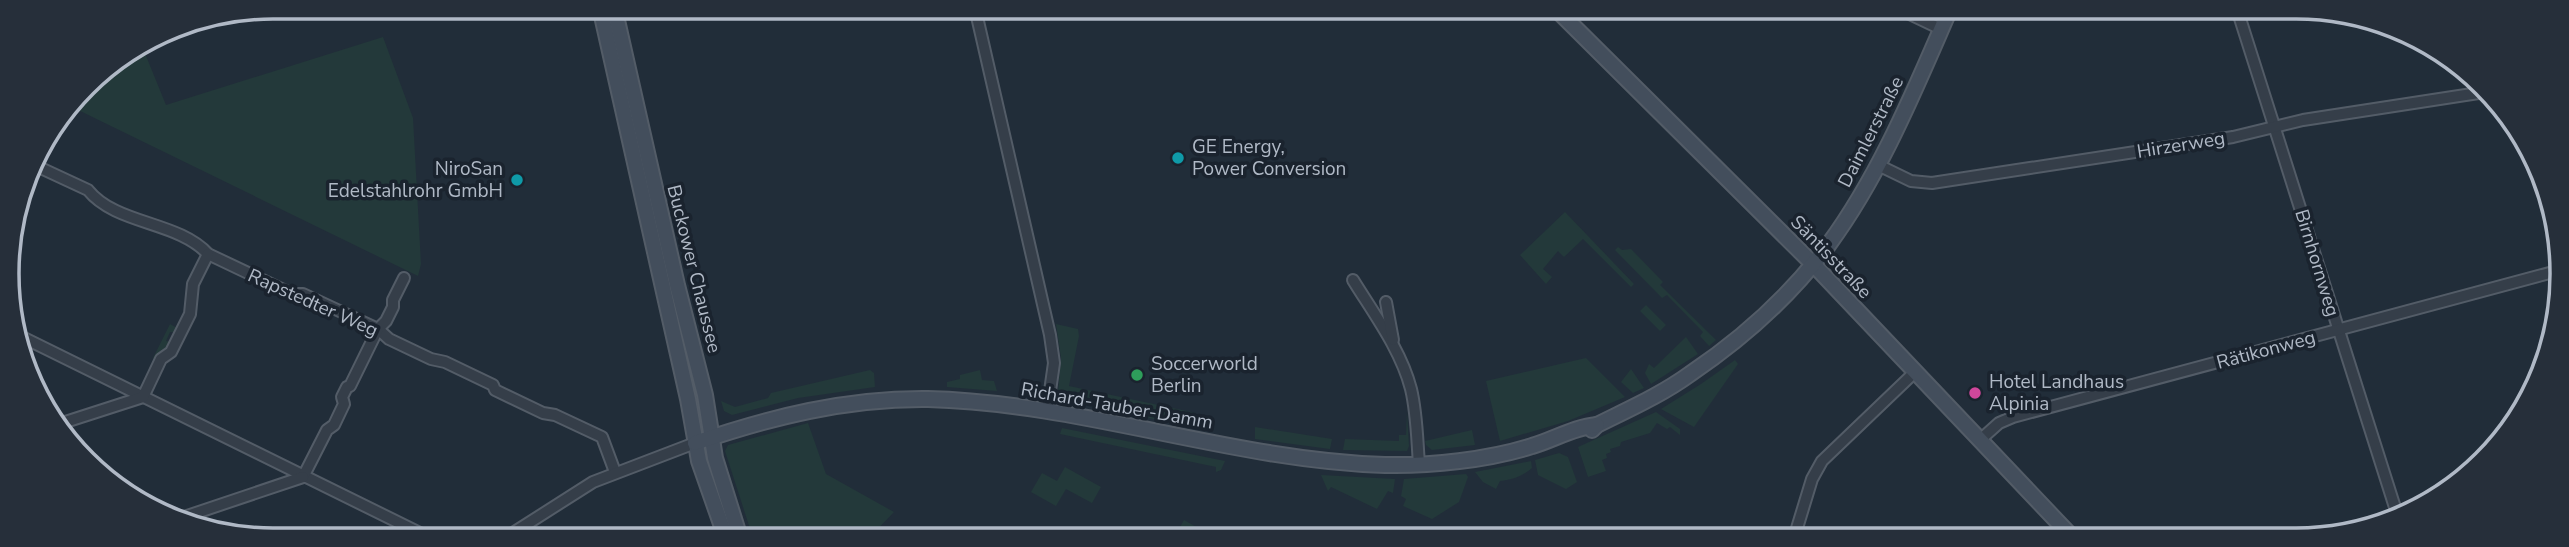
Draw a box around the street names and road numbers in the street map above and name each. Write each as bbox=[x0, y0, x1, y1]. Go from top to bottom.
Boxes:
street label: Daimlerstraße bbox=[1832, 72, 1910, 192]
street label: Hirzerweg bbox=[2135, 125, 2227, 165]
street label: Buckower Chaussee bbox=[661, 182, 727, 356]
street label: Birnhornweg bbox=[2288, 206, 2346, 320]
street label: Säntisstraße bbox=[1784, 209, 1878, 305]
street label: Rapstedter Weg bbox=[244, 263, 382, 343]
street label: Rätikonweg bbox=[2214, 324, 2318, 376]
street label: Richard-Tauber-Damm bbox=[1019, 376, 1215, 436]

